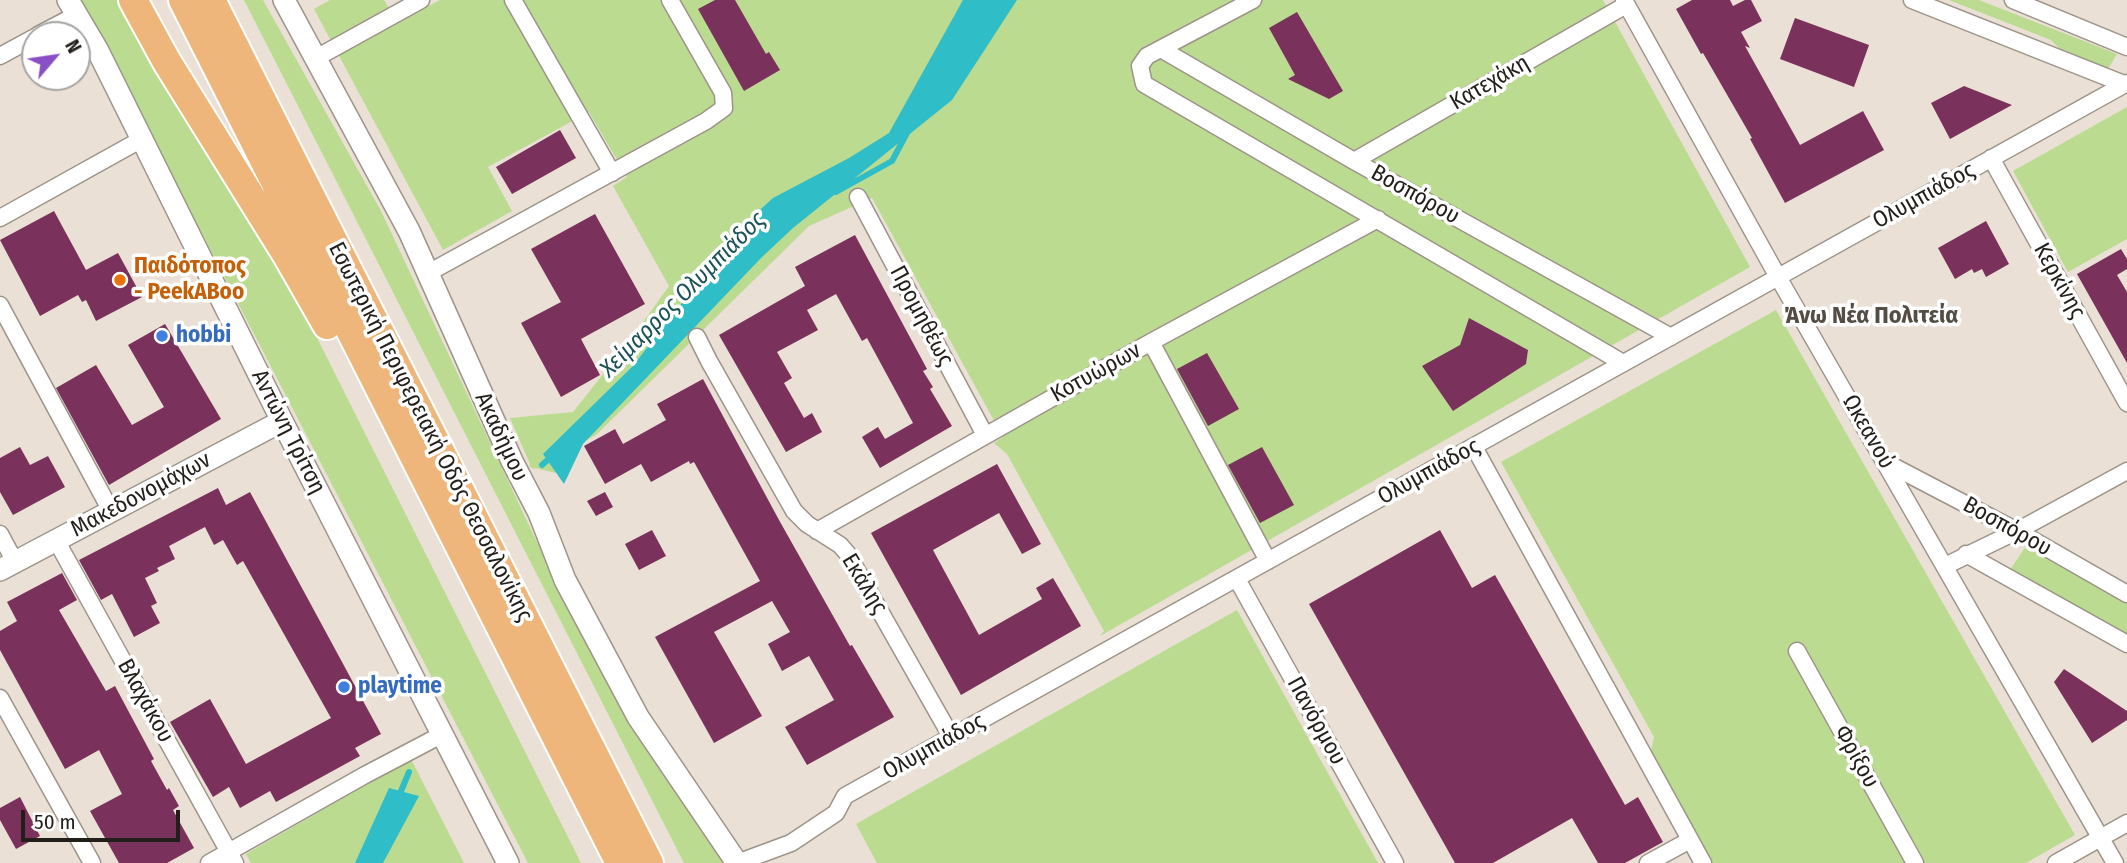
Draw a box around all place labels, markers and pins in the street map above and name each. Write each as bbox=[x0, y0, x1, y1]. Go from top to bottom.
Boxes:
place label: Παιδότοπος - PeekABoo bbox=[134, 253, 246, 307]
marker: Παιδότοπος - PeekABoo bbox=[112, 272, 128, 288]
place label: hobbi bbox=[176, 322, 231, 350]
marker: hobbi bbox=[154, 328, 170, 344]
place label: playtime bbox=[358, 673, 442, 701]
marker: playtime bbox=[336, 679, 352, 695]

